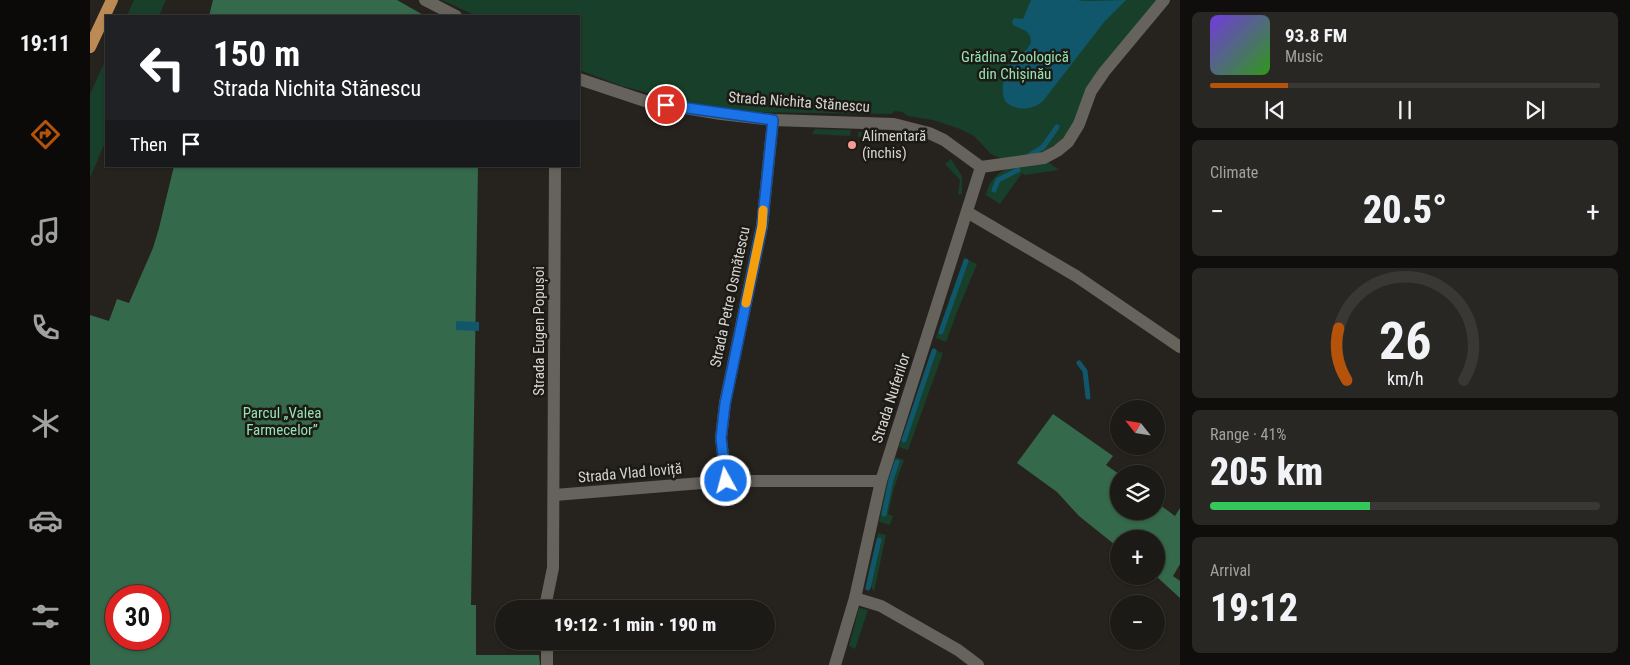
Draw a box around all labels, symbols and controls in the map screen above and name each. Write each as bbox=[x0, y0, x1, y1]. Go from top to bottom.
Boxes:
text: 93.8 FM bbox=[1285, 24, 1347, 47]
text: 19:11 bbox=[20, 31, 70, 56]
text: 150 m bbox=[213, 34, 300, 75]
icon: left bbox=[130, 35, 195, 100]
text: Music bbox=[1285, 47, 1323, 66]
park label: Grădina Zoologică din Chișinău bbox=[961, 48, 1069, 83]
text: Strada Nichita Stănescu bbox=[213, 76, 421, 101]
pin bbox=[645, 84, 687, 126]
street label: Strada Nichita Stănescu bbox=[728, 88, 870, 116]
icon: arrive bbox=[652, 91, 680, 119]
icon: previous bbox=[1261, 96, 1289, 124]
icon: pause bbox=[1391, 96, 1419, 124]
icon: next bbox=[1521, 96, 1549, 124]
icon: directions bbox=[28, 117, 63, 152]
place label: Alimentară (închis) bbox=[862, 127, 926, 162]
icon: arrive bbox=[177, 130, 205, 158]
text: Then bbox=[130, 133, 167, 156]
marker: Alimentară (închis) bbox=[846, 139, 858, 151]
text: Climate bbox=[1210, 163, 1258, 182]
text: 20.5° bbox=[1363, 188, 1447, 232]
text: − bbox=[1210, 195, 1224, 228]
text: + bbox=[1586, 195, 1600, 228]
icon: music bbox=[28, 214, 63, 249]
street label: Strada Petre Osmătescu bbox=[706, 225, 754, 369]
street label: Strada Eugen Popușoi bbox=[530, 266, 548, 396]
icon: phone bbox=[28, 310, 63, 345]
text: 26 bbox=[1379, 311, 1431, 372]
street label: Strada Nuferilor bbox=[868, 350, 914, 445]
text: km/h bbox=[1387, 368, 1423, 389]
north arrow bbox=[1110, 400, 1165, 455]
map controls bbox=[1110, 400, 1165, 650]
park label: Parcul „Valea Farmecelor” bbox=[243, 404, 321, 439]
icon: climate bbox=[28, 406, 63, 441]
text: Range · 41% bbox=[1210, 425, 1286, 444]
text: 205 km bbox=[1210, 450, 1323, 494]
position arrow bbox=[699, 454, 751, 506]
street label: Strada Vlad Ioviță bbox=[577, 459, 683, 487]
button: layers bbox=[1110, 465, 1165, 520]
icon: car bbox=[28, 503, 63, 538]
button: + bbox=[1110, 530, 1165, 585]
text: Arrival bbox=[1210, 561, 1251, 580]
speed limit sign: 30 bbox=[105, 585, 170, 650]
text: 19:12 bbox=[1210, 586, 1298, 630]
button: − bbox=[1110, 595, 1165, 650]
icon: filters bbox=[28, 599, 63, 634]
text: 19:12 · 1 min · 190 m bbox=[554, 613, 716, 636]

